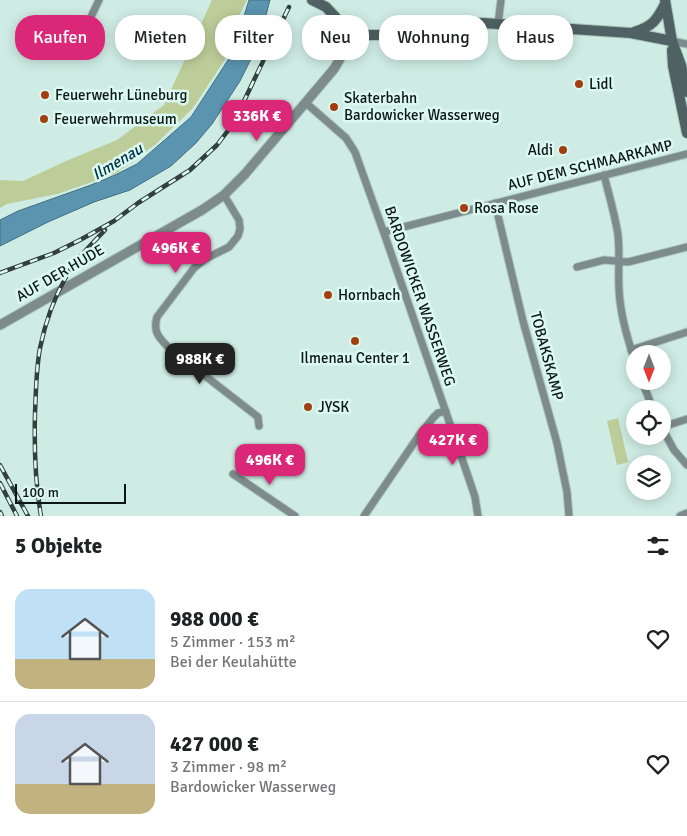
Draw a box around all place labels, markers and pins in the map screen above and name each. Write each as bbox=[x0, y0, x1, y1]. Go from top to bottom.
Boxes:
place label: Lidl bbox=[589, 75, 613, 93]
marker: Lidl bbox=[573, 78, 585, 90]
place label: Feuerwehr Lüneburg bbox=[55, 86, 187, 104]
marker: Feuerwehr Lüneburg bbox=[39, 89, 51, 101]
place label: Skaterbahn Bardowicker Wasserweg bbox=[344, 89, 500, 124]
pin: 336K € bbox=[216, 100, 298, 142]
marker: Skaterbahn Bardowicker Wasserweg bbox=[328, 101, 340, 113]
place label: Feuerwehrmuseum bbox=[54, 110, 177, 128]
marker: Feuerwehrmuseum bbox=[38, 113, 50, 125]
place label: Aldi bbox=[528, 141, 553, 159]
marker: Aldi bbox=[557, 144, 569, 156]
place label: Rosa Rose bbox=[474, 199, 539, 217]
marker: Rosa Rose bbox=[458, 202, 470, 214]
pin: 496K € bbox=[135, 232, 217, 274]
place label: Hornbach bbox=[338, 286, 400, 304]
marker: Hornbach bbox=[322, 289, 334, 301]
marker: Ilmenau Center 1 bbox=[349, 335, 361, 347]
pin: 988K € bbox=[159, 342, 241, 385]
place label: Ilmenau Center 1 bbox=[300, 349, 410, 367]
place label: JYSK bbox=[318, 398, 349, 416]
marker: JYSK bbox=[302, 401, 314, 413]
pin: 427K € bbox=[412, 424, 494, 466]
pin: 496K € bbox=[229, 444, 311, 486]

